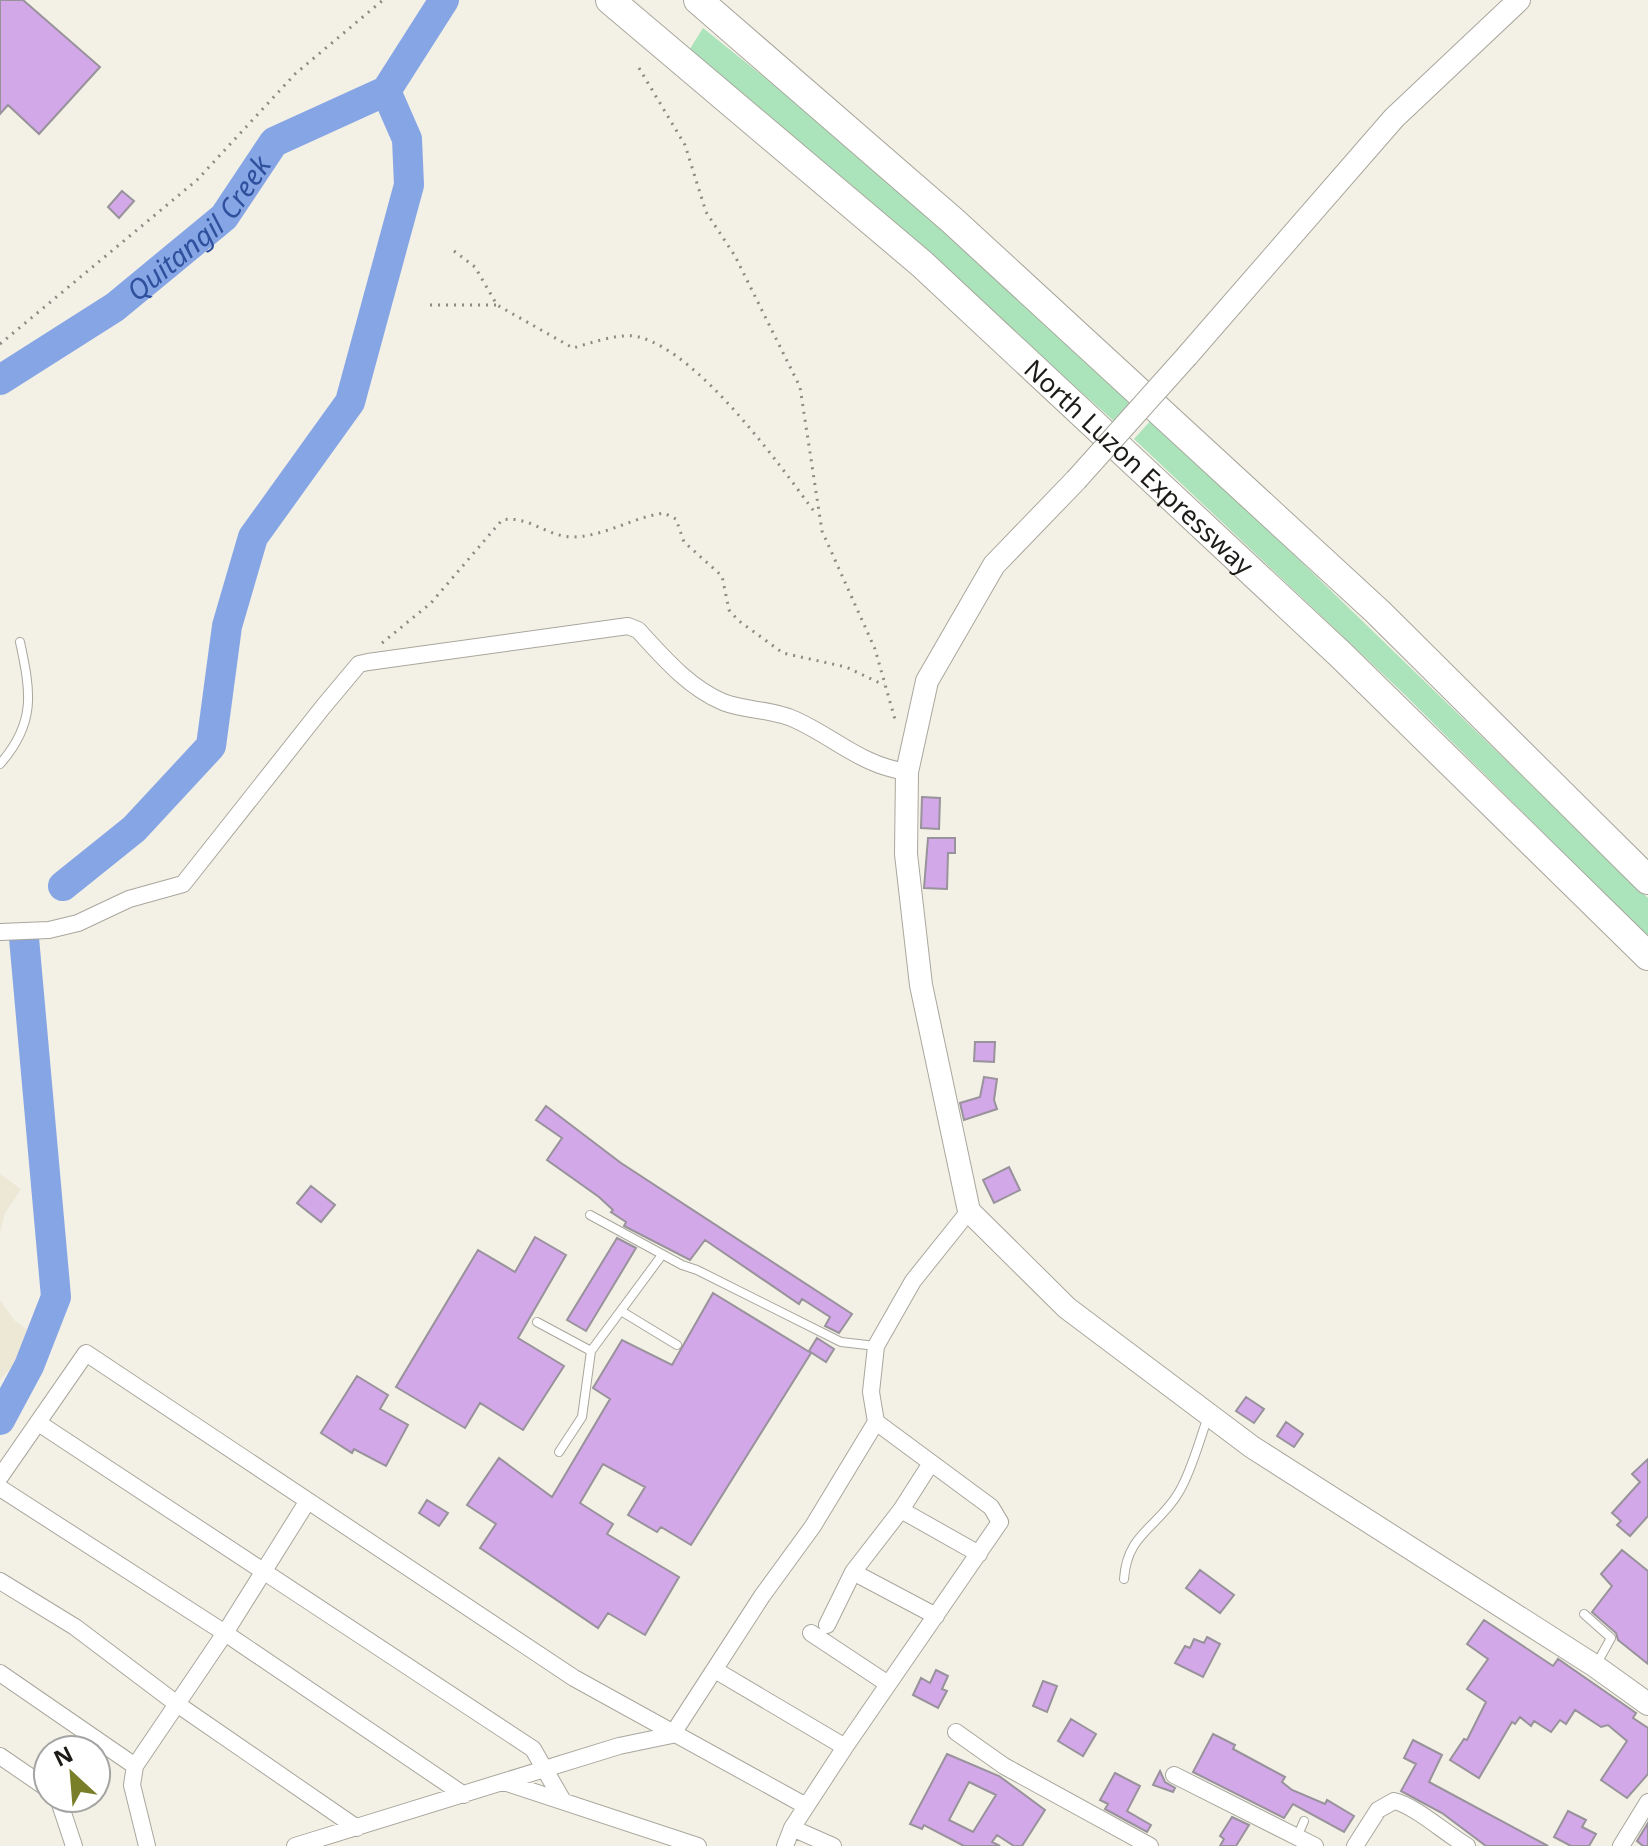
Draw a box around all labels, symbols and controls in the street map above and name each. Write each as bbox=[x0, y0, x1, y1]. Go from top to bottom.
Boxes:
water label: Quitangil Creek bbox=[118, 147, 279, 309]
street label: North Luzon Expressway bbox=[1017, 351, 1262, 583]
north arrow bbox=[32, 1734, 112, 1814]
text: N bbox=[48, 1738, 77, 1773]

